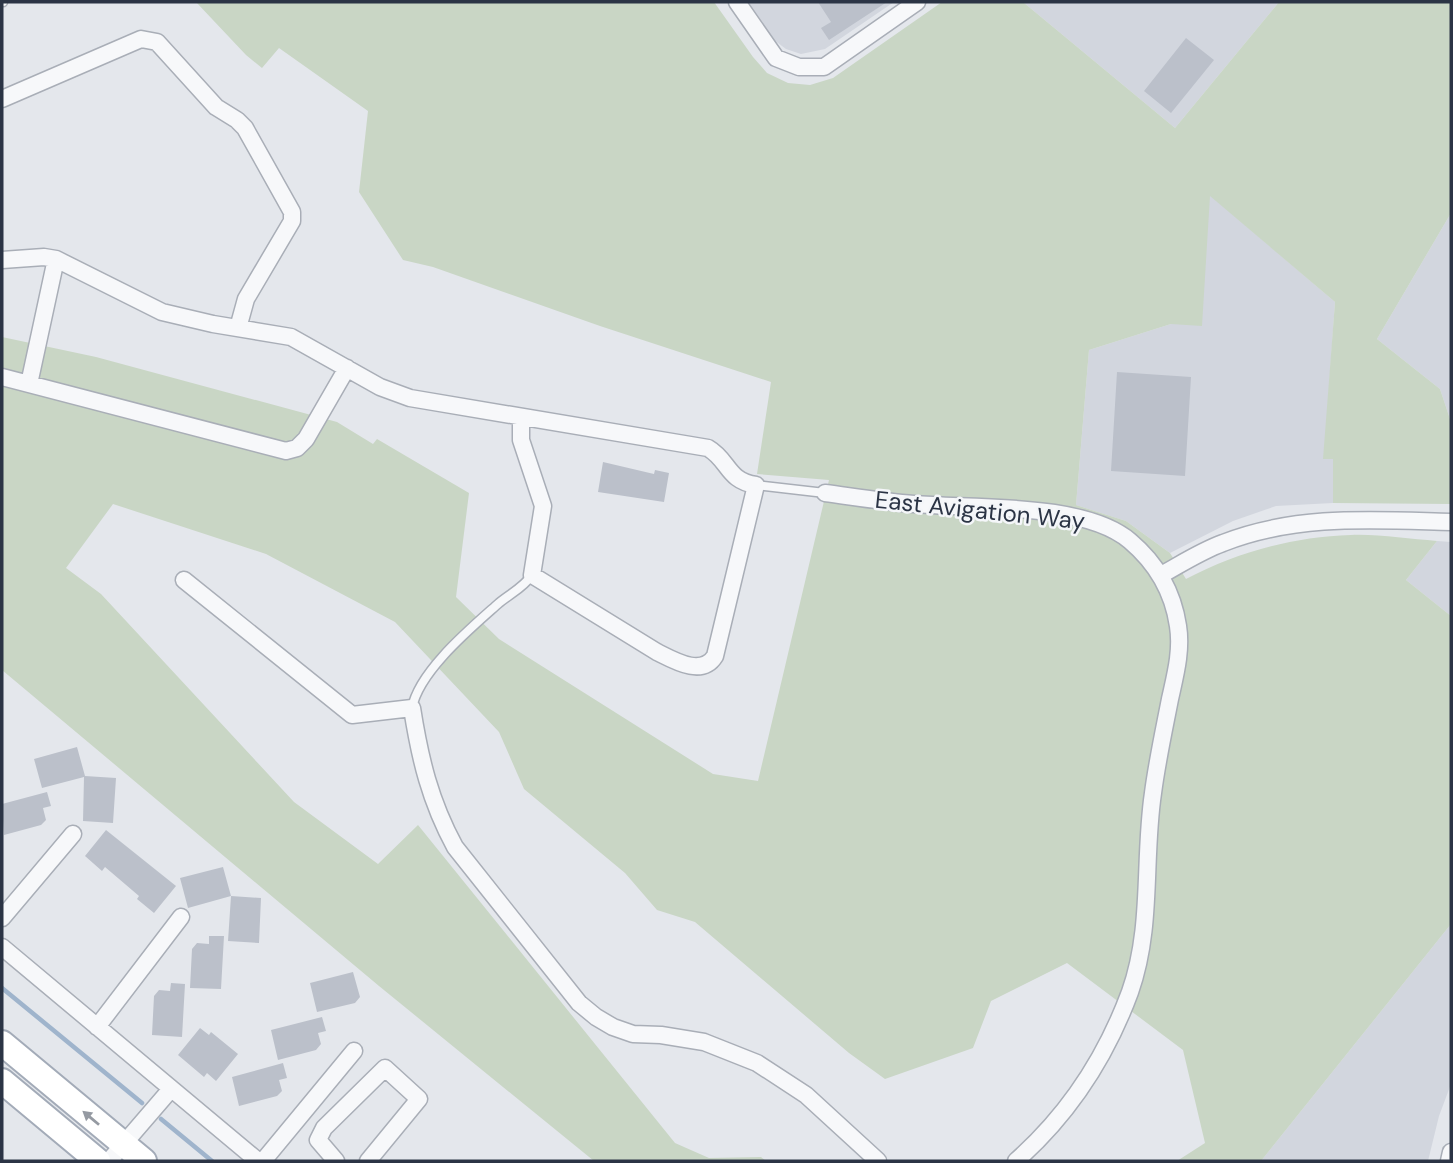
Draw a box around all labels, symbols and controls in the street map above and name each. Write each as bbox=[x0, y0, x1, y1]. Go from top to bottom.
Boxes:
street label: East Avigation Way bbox=[874, 484, 1086, 536]
one-way arrow bbox=[83, 1110, 101, 1125]

